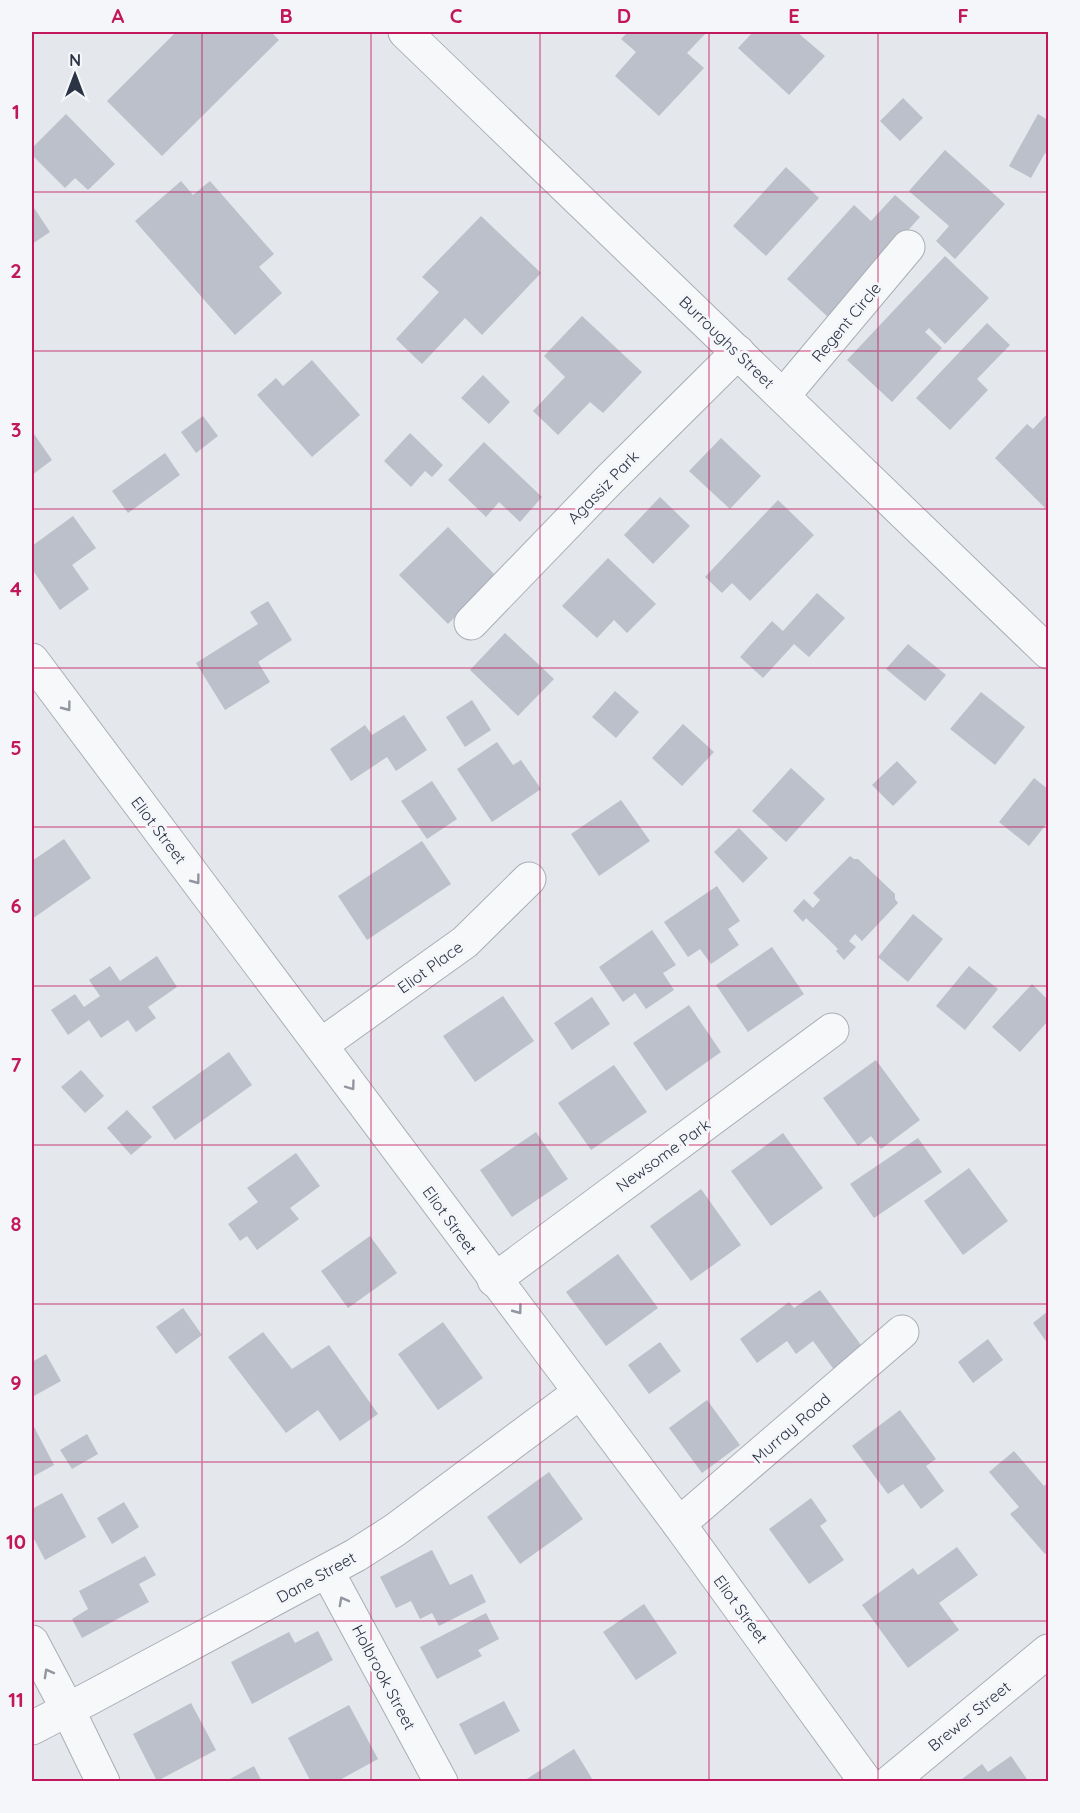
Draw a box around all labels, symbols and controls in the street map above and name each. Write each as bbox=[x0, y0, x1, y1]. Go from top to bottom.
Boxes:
text: A bbox=[112, 3, 125, 28]
text: B bbox=[279, 3, 293, 28]
text: C bbox=[450, 3, 463, 28]
text: D bbox=[617, 3, 631, 28]
text: E bbox=[788, 3, 800, 28]
text: F bbox=[957, 3, 969, 28]
north arrow bbox=[45, 45, 105, 105]
text: N bbox=[69, 50, 81, 70]
text: 1 bbox=[12, 99, 20, 124]
text: 2 bbox=[10, 258, 22, 283]
street label: Regent Circle bbox=[807, 278, 885, 366]
street label: Burroughs Street bbox=[675, 291, 779, 393]
text: 3 bbox=[11, 417, 21, 442]
street label: Agassiz Park bbox=[563, 446, 643, 528]
text: 4 bbox=[10, 576, 22, 601]
one-way arrow bbox=[59, 700, 70, 711]
text: 5 bbox=[10, 735, 22, 760]
street label: Eliot Street bbox=[127, 792, 191, 868]
one-way arrow bbox=[189, 873, 200, 884]
text: 6 bbox=[10, 893, 22, 918]
street label: Eliot Place bbox=[393, 937, 467, 997]
text: 7 bbox=[11, 1052, 22, 1077]
one-way arrow bbox=[344, 1080, 355, 1091]
street label: Newsome Park bbox=[612, 1114, 714, 1196]
street label: Eliot Street bbox=[419, 1182, 481, 1258]
text: 8 bbox=[11, 1211, 22, 1236]
one-way arrow bbox=[510, 1303, 521, 1314]
text: 9 bbox=[10, 1370, 22, 1395]
street label: Murray Road bbox=[748, 1389, 834, 1467]
text: 10 bbox=[6, 1529, 26, 1554]
street label: Dane Street bbox=[273, 1547, 359, 1607]
street label: Eliot Street bbox=[710, 1571, 772, 1647]
one-way arrow bbox=[339, 1597, 350, 1607]
street label: Holbrook Street bbox=[348, 1621, 420, 1733]
one-way arrow bbox=[44, 1669, 55, 1679]
street label: Brewer Street bbox=[924, 1677, 1014, 1755]
text: 11 bbox=[8, 1687, 24, 1712]

